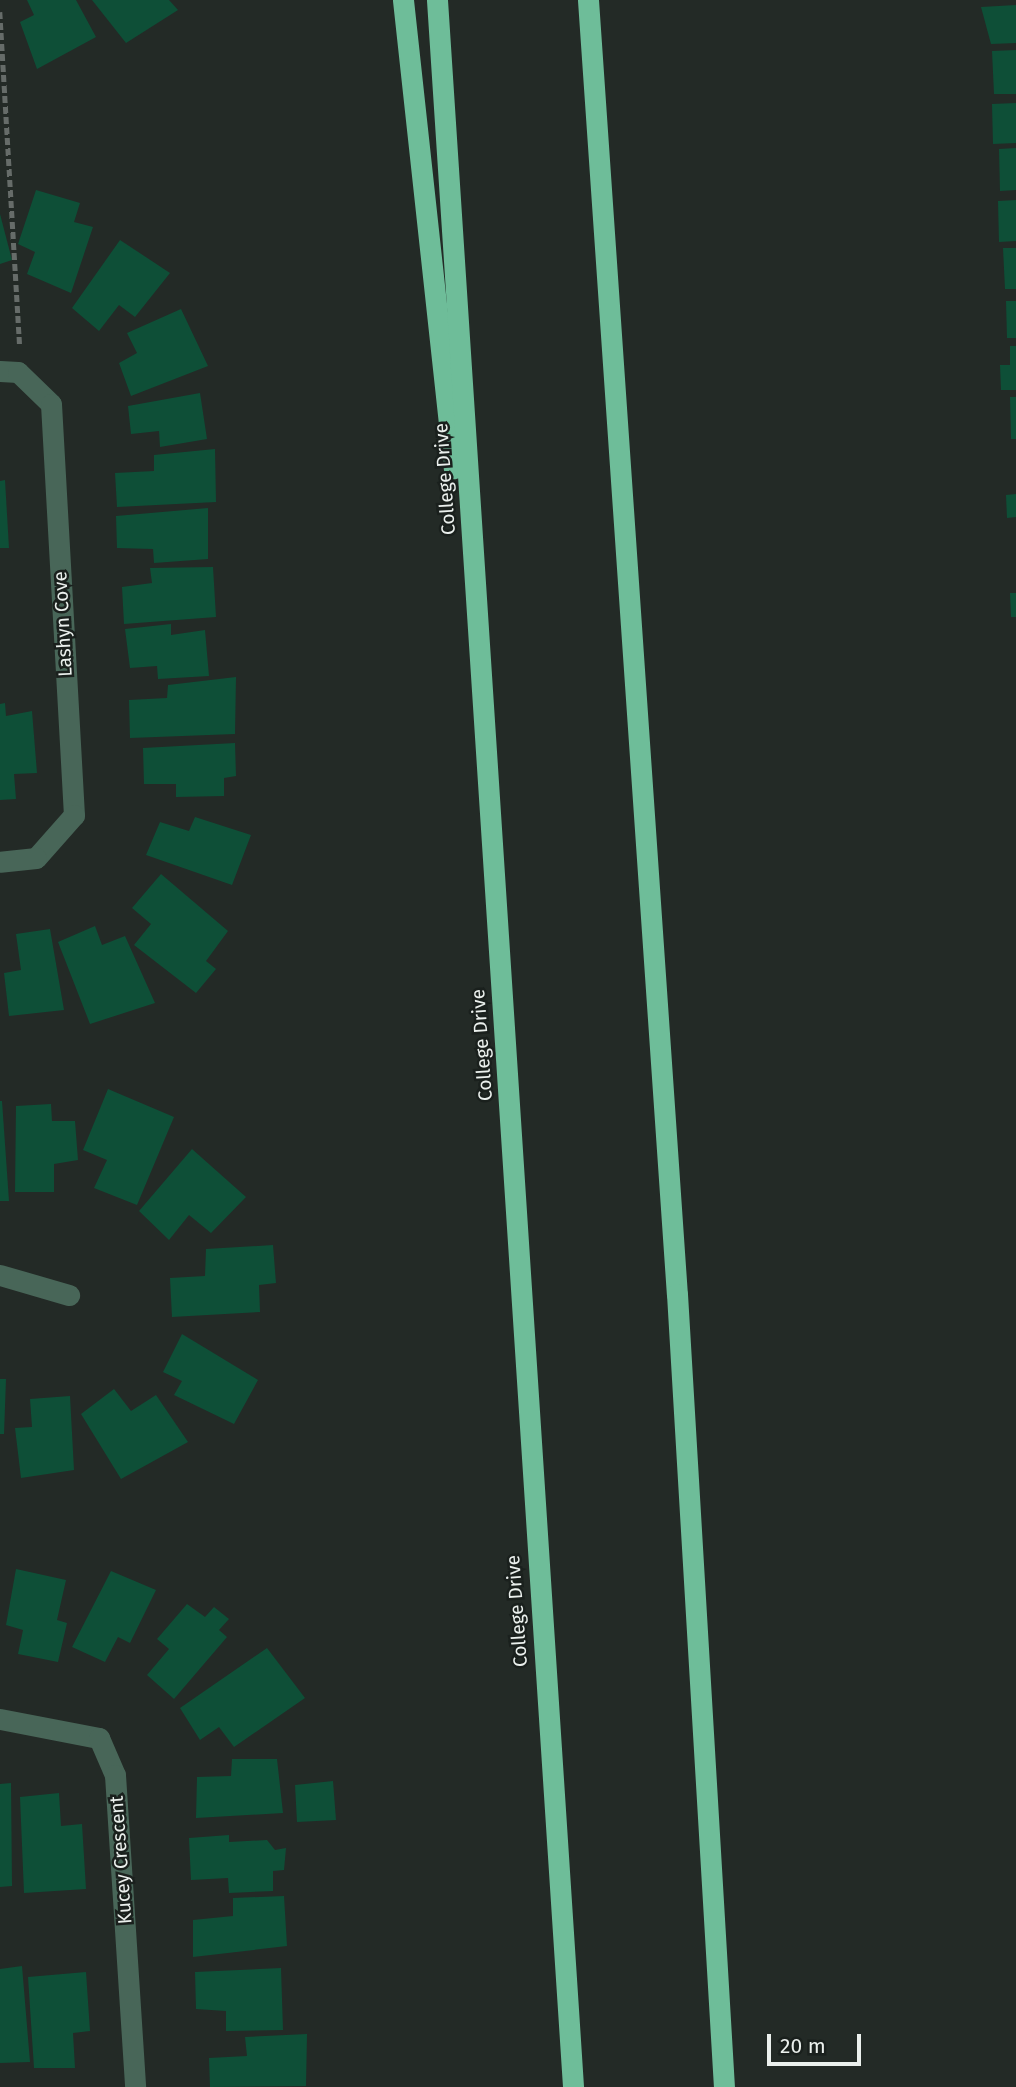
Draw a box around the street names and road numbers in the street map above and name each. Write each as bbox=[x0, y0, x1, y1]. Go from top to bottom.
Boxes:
street label: College Drive bbox=[430, 422, 460, 536]
street label: Lashyn Cove bbox=[49, 571, 77, 677]
street label: College Drive bbox=[467, 988, 497, 1102]
street label: College Drive bbox=[502, 1554, 532, 1668]
street label: Kucey Crescent bbox=[105, 1795, 137, 1925]

